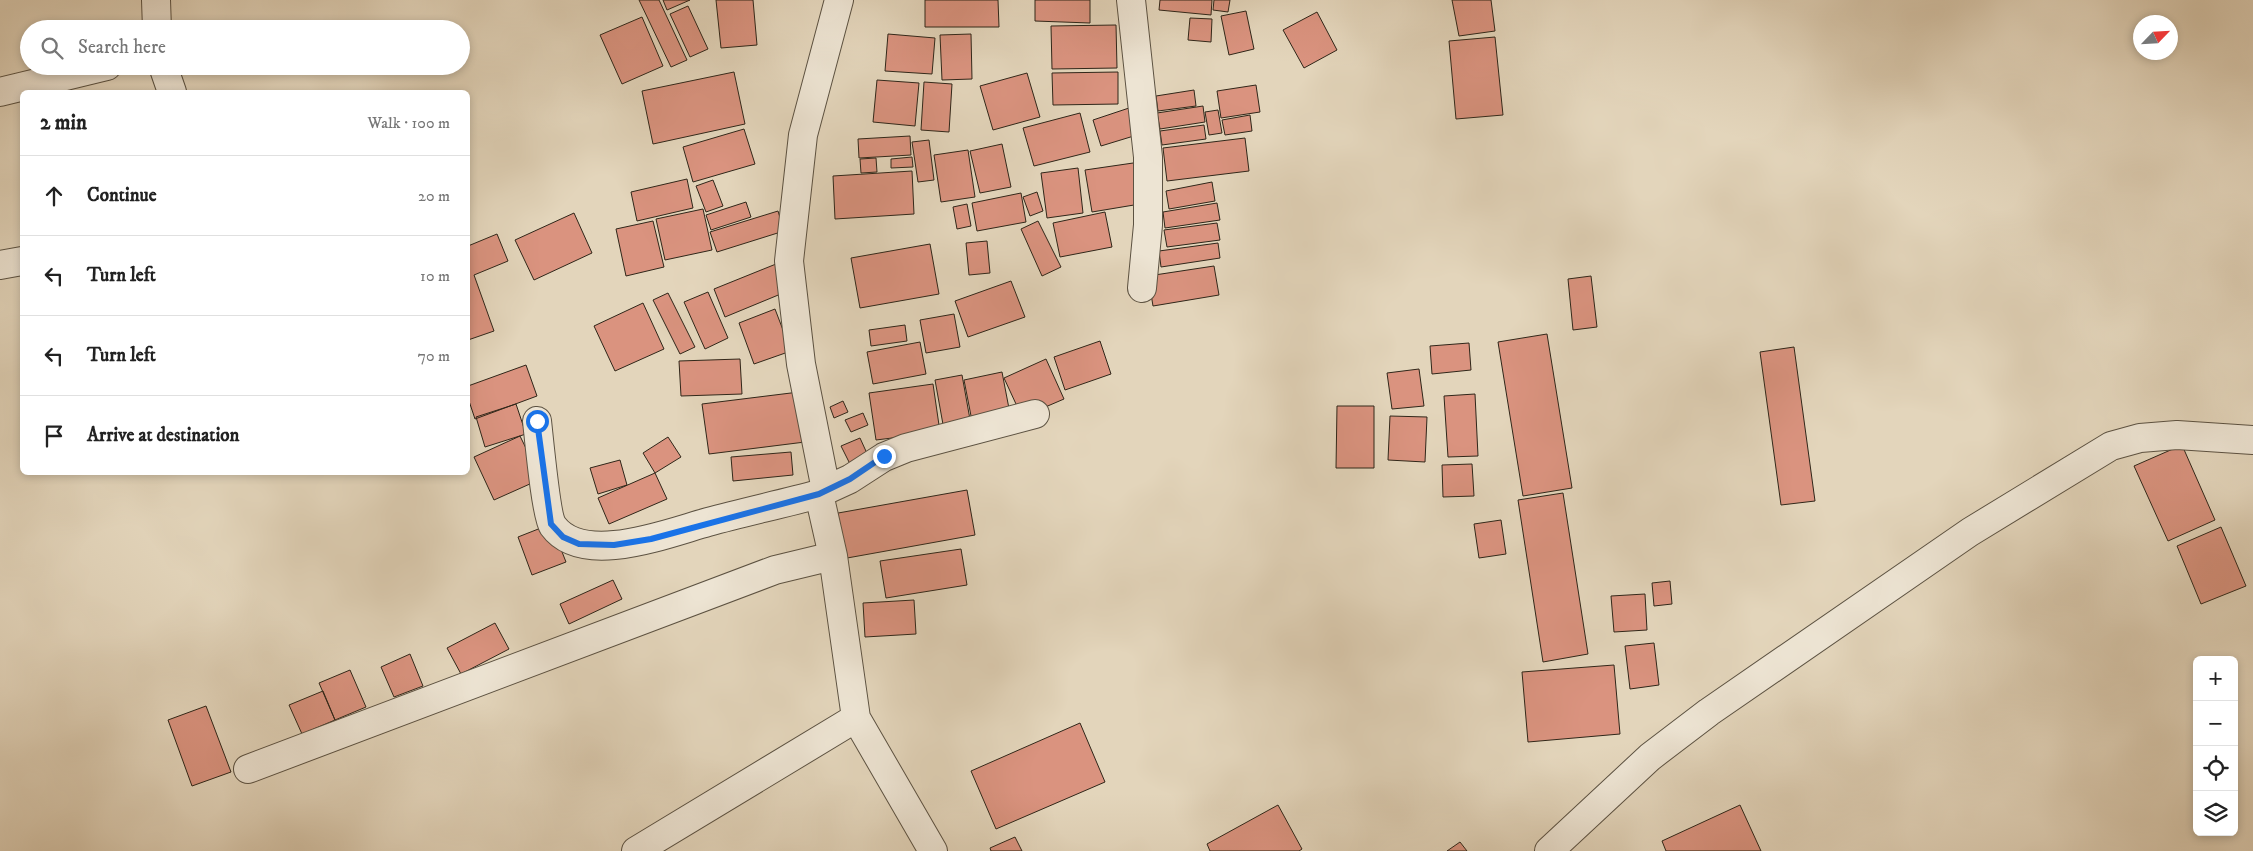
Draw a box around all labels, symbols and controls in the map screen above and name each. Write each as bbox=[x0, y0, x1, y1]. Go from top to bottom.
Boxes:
north arrow bbox=[2133, 15, 2178, 60]
search box bbox=[20, 20, 470, 75]
icon: search bbox=[38, 34, 66, 62]
text: Search here bbox=[78, 36, 166, 59]
text: 2 min bbox=[40, 110, 87, 136]
text: Walk · 100 m bbox=[368, 113, 450, 133]
icon: ahead bbox=[40, 182, 68, 210]
text: Continue bbox=[87, 184, 157, 207]
text: 20 m bbox=[418, 186, 450, 206]
icon: left bbox=[40, 262, 68, 290]
text: Turn left bbox=[87, 264, 156, 287]
text: 10 m bbox=[420, 266, 450, 286]
icon: left bbox=[40, 342, 68, 370]
text: Turn left bbox=[87, 344, 156, 367]
text: 70 m bbox=[418, 346, 450, 366]
route start bbox=[526, 410, 549, 433]
icon: arrive bbox=[40, 422, 68, 450]
text: Arrive at destination bbox=[87, 424, 239, 447]
route end bbox=[873, 445, 896, 468]
map controls bbox=[2193, 656, 2238, 836]
button: + bbox=[2193, 656, 2238, 701]
button: − bbox=[2193, 701, 2238, 746]
button: locate bbox=[2193, 746, 2238, 791]
button: layers bbox=[2193, 791, 2238, 836]

